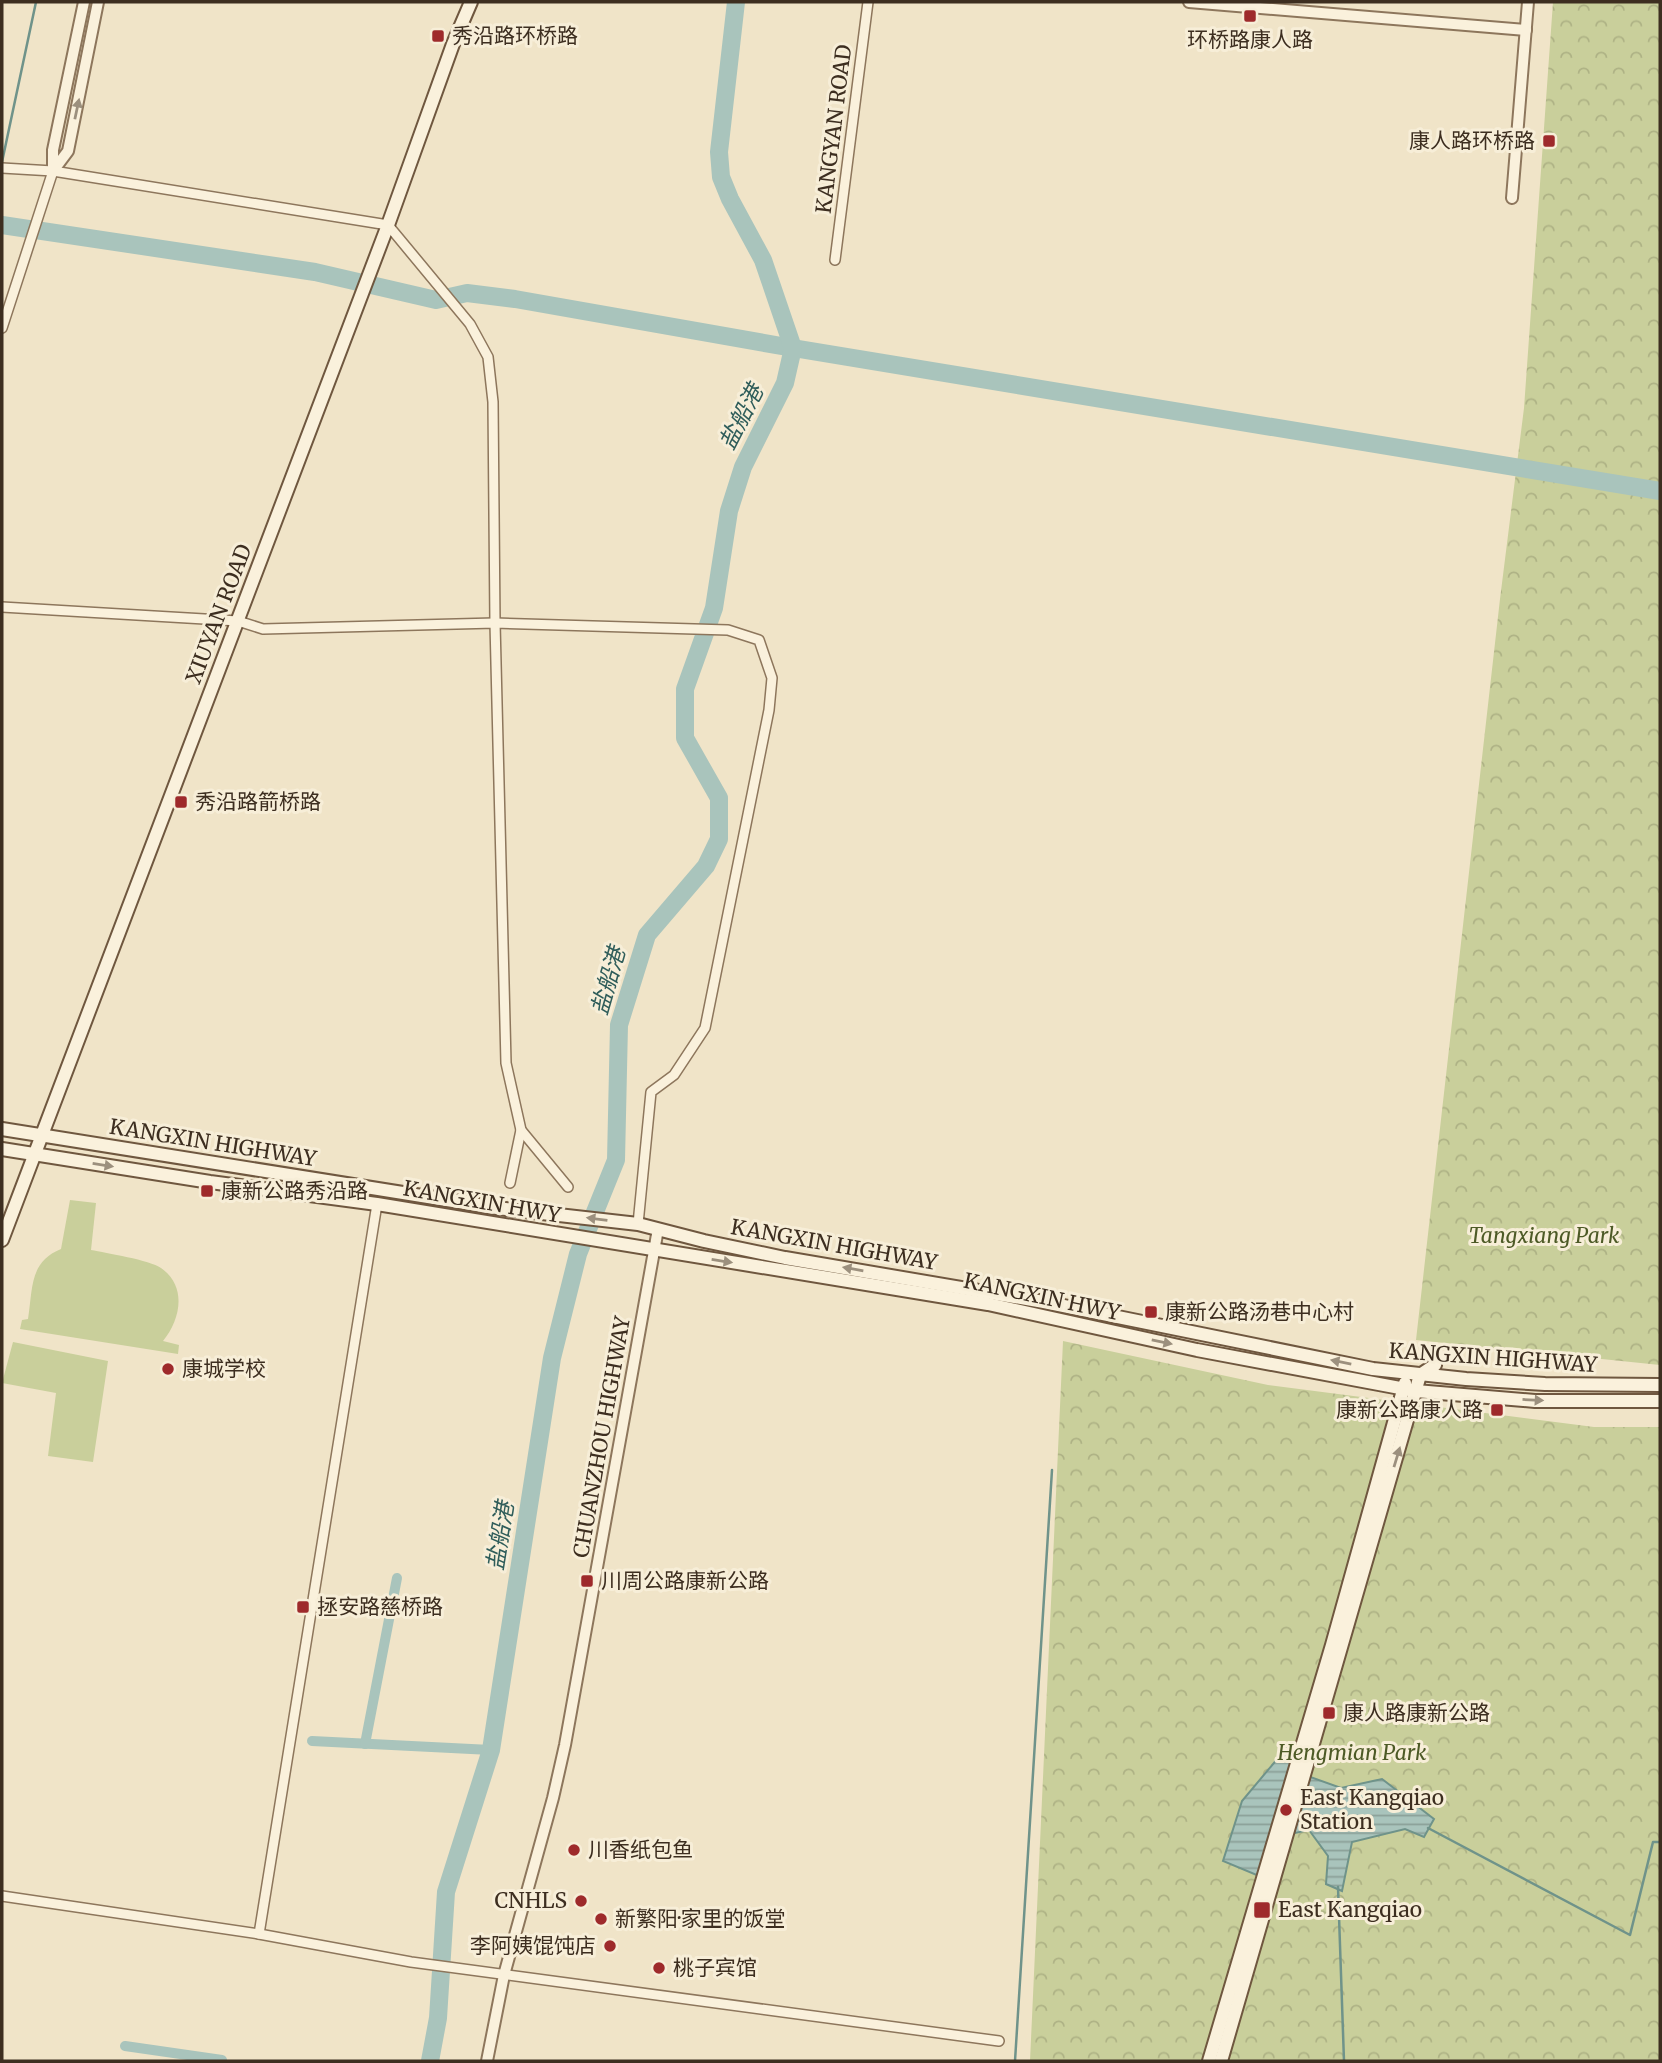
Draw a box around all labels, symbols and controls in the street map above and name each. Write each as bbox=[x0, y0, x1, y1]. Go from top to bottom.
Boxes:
marker: 环桥路康人路 bbox=[1242, 8, 1258, 24]
place label: 秀沿路环桥路 bbox=[452, 22, 578, 49]
place label: 环桥路康人路 bbox=[1187, 26, 1313, 53]
marker: 秀沿路环桥路 bbox=[430, 28, 446, 44]
street label: KANGYAN ROAD bbox=[810, 43, 857, 215]
one-way arrow bbox=[71, 98, 82, 120]
place label: 康人路环桥路 bbox=[1409, 127, 1535, 154]
marker: 康人路环桥路 bbox=[1541, 133, 1557, 149]
water label: 盐船港 bbox=[712, 377, 770, 454]
street label: XIUYAN ROAD bbox=[180, 540, 258, 687]
place label: 秀沿路箭桥路 bbox=[195, 788, 321, 815]
marker: 秀沿路箭桥路 bbox=[173, 794, 189, 810]
water label: 盐船港 bbox=[584, 941, 632, 1018]
street label: KANGXIN HIGHWAY bbox=[108, 1113, 319, 1172]
one-way arrow bbox=[92, 1160, 114, 1171]
street label: KANGXIN HWY bbox=[401, 1174, 563, 1229]
place label: 康新公路秀沿路 bbox=[221, 1177, 368, 1204]
marker: 康新公路秀沿路 bbox=[199, 1183, 215, 1199]
street label: KANGXIN HIGHWAY bbox=[729, 1213, 940, 1276]
one-way arrow bbox=[586, 1214, 608, 1225]
park label: Tangxiang Park bbox=[1469, 1222, 1620, 1249]
one-way arrow bbox=[711, 1256, 733, 1267]
one-way arrow bbox=[842, 1263, 864, 1274]
street label: KANGXIN HWY bbox=[961, 1267, 1123, 1326]
place label: 康新公路汤巷中心村 bbox=[1165, 1298, 1354, 1325]
marker: 康新公路汤巷中心村 bbox=[1143, 1304, 1159, 1320]
street label: CHUANZHOU HIGHWAY bbox=[567, 1314, 636, 1560]
one-way arrow bbox=[1151, 1337, 1173, 1348]
street label: KANGXIN HIGHWAY bbox=[1388, 1337, 1599, 1378]
place label: 康城学校 bbox=[182, 1355, 266, 1382]
one-way arrow bbox=[1330, 1357, 1352, 1368]
marker: 康城学校 bbox=[160, 1361, 176, 1377]
one-way arrow bbox=[1522, 1395, 1544, 1406]
place label: 康新公路康人路 bbox=[1336, 1396, 1483, 1423]
marker: 康新公路康人路 bbox=[1489, 1402, 1505, 1418]
one-way arrow bbox=[1392, 1447, 1402, 1468]
water label: 盐船港 bbox=[480, 1497, 520, 1572]
place label: 川周公路康新公路 bbox=[601, 1567, 769, 1594]
marker: 川周公路康新公路 bbox=[579, 1573, 595, 1589]
place label: 拯安路慈桥路 bbox=[317, 1593, 443, 1620]
marker: 拯安路慈桥路 bbox=[295, 1599, 311, 1615]
place label: 康人路康新公路 bbox=[1343, 1699, 1490, 1726]
marker: 康人路康新公路 bbox=[1321, 1705, 1337, 1721]
park label: Hengmian Park bbox=[1277, 1739, 1427, 1766]
place label: East Kangqiao Station bbox=[1300, 1784, 1444, 1835]
marker: East Kangqiao Station bbox=[1278, 1802, 1294, 1818]
place label: 川香纸包鱼 bbox=[588, 1836, 693, 1863]
marker: 川香纸包鱼 bbox=[566, 1842, 582, 1858]
place label: CNHLS bbox=[495, 1887, 567, 1914]
marker: CNHLS bbox=[573, 1893, 589, 1909]
place label: East Kangqiao bbox=[1278, 1896, 1422, 1923]
marker: East Kangqiao bbox=[1252, 1900, 1272, 1920]
place label: 新繁阳·家里的饭堂 bbox=[615, 1905, 785, 1932]
marker: 新繁阳·家里的饭堂 bbox=[593, 1911, 609, 1927]
place label: 李阿姨馄饨店 bbox=[470, 1932, 596, 1959]
marker: 李阿姨馄饨店 bbox=[602, 1938, 618, 1954]
place label: 桃子宾馆 bbox=[673, 1954, 757, 1981]
marker: 桃子宾馆 bbox=[651, 1960, 667, 1976]

